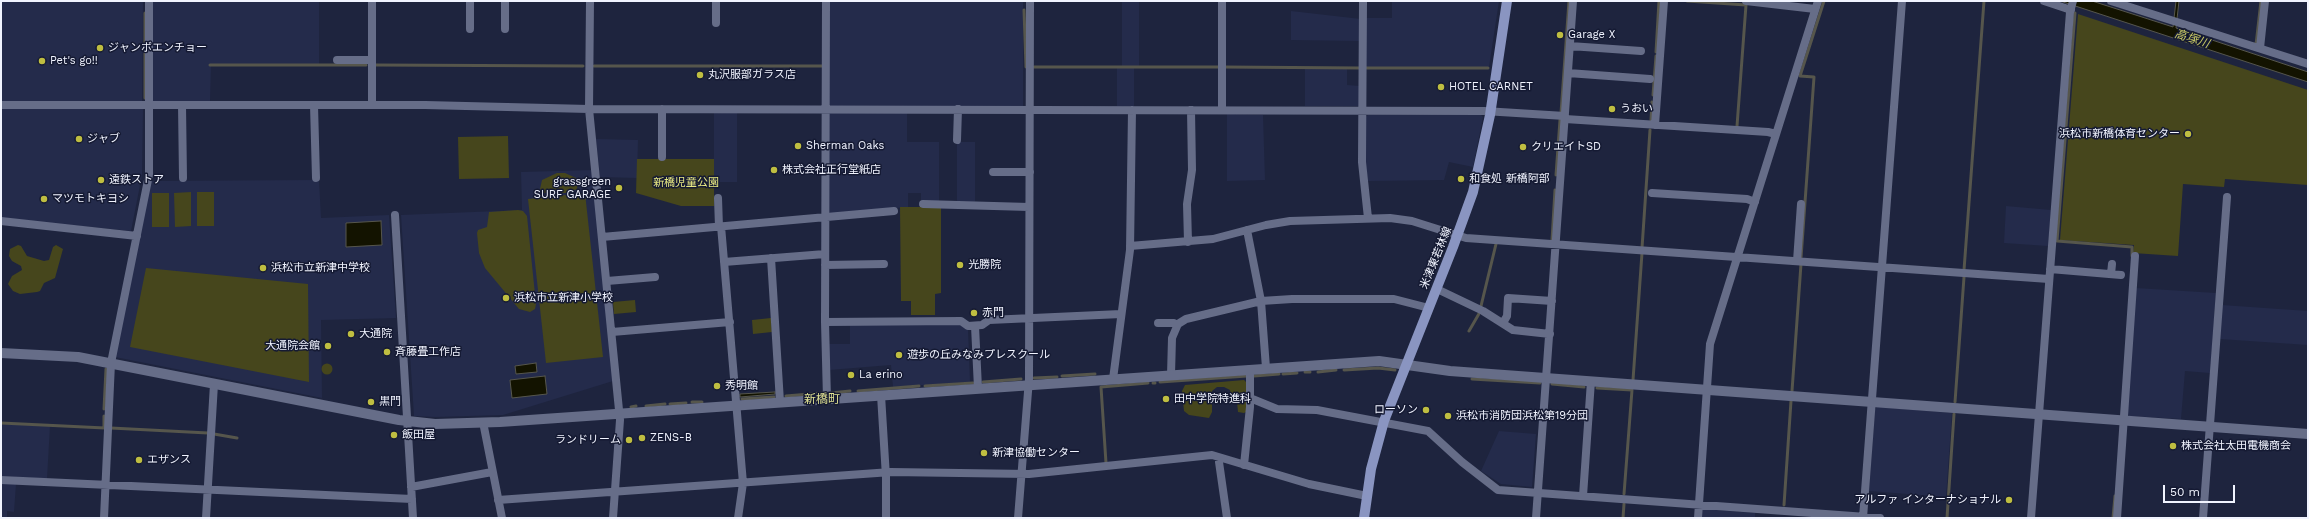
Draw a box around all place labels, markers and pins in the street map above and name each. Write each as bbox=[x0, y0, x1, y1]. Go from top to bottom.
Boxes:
place label: Garage X bbox=[1568, 28, 1615, 42]
marker: Garage X bbox=[1555, 30, 1565, 40]
place label: ジャンボエンチョー bbox=[108, 41, 207, 55]
marker: ジャンボエンチョー bbox=[95, 43, 105, 53]
place label: Pet's go!! bbox=[50, 54, 98, 68]
marker: Pet's go!! bbox=[37, 56, 47, 66]
place label: 丸沢服部ガラス店 bbox=[708, 68, 796, 82]
marker: 丸沢服部ガラス店 bbox=[695, 70, 705, 80]
place label: HOTEL CARNET bbox=[1449, 80, 1533, 94]
marker: HOTEL CARNET bbox=[1436, 82, 1446, 92]
place label: うおい bbox=[1620, 102, 1653, 116]
marker: うおい bbox=[1607, 104, 1617, 114]
place label: 浜松市新橋体育センター bbox=[2059, 127, 2180, 141]
marker: 浜松市新橋体育センター bbox=[2183, 129, 2193, 139]
place label: ジャブ bbox=[87, 132, 120, 146]
marker: ジャブ bbox=[74, 134, 84, 144]
place label: Sherman Oaks bbox=[806, 139, 884, 153]
place label: クリエイトSD bbox=[1531, 140, 1601, 154]
marker: Sherman Oaks bbox=[793, 141, 803, 151]
marker: クリエイトSD bbox=[1518, 142, 1528, 152]
place label: 株式会社正行堂紙店 bbox=[782, 163, 881, 177]
marker: 株式会社正行堂紙店 bbox=[769, 165, 779, 175]
place label: 和食処 新橋阿部 bbox=[1469, 172, 1550, 186]
place label: 遠鉄ストア bbox=[109, 173, 164, 187]
marker: 和食処 新橋阿部 bbox=[1456, 174, 1466, 184]
marker: 遠鉄ストア bbox=[96, 175, 106, 185]
place label: grassgreen SURF GARAGE bbox=[534, 175, 611, 201]
marker: grassgreen SURF GARAGE bbox=[614, 183, 624, 193]
place label: マツモトキヨシ bbox=[52, 192, 129, 206]
marker: マツモトキヨシ bbox=[39, 194, 49, 204]
place label: 光勝院 bbox=[968, 258, 1001, 272]
marker: 光勝院 bbox=[955, 260, 965, 270]
place label: 浜松市立新津中学校 bbox=[271, 261, 370, 275]
marker: 浜松市立新津中学校 bbox=[258, 263, 268, 273]
place label: 浜松市立新津小学校 bbox=[514, 291, 613, 305]
marker: 浜松市立新津小学校 bbox=[501, 293, 511, 303]
place label: 赤門 bbox=[982, 306, 1004, 320]
marker: 赤門 bbox=[969, 308, 979, 318]
place label: 大通院 bbox=[359, 327, 392, 341]
marker: 大通院 bbox=[346, 329, 356, 339]
place label: 大通院会館 bbox=[265, 339, 320, 353]
marker: 大通院会館 bbox=[323, 341, 333, 351]
place label: 斉藤畳工作店 bbox=[395, 345, 461, 359]
marker: 斉藤畳工作店 bbox=[382, 347, 392, 357]
place label: 遊歩の丘みなみプレスクール bbox=[907, 348, 1050, 362]
marker: 遊歩の丘みなみプレスクール bbox=[894, 350, 904, 360]
place label: La erino bbox=[859, 368, 903, 382]
marker: La erino bbox=[846, 370, 856, 380]
place label: 秀明館 bbox=[725, 379, 758, 393]
marker: 秀明館 bbox=[712, 381, 722, 391]
place label: 田中学院特進科 bbox=[1174, 392, 1251, 406]
marker: 田中学院特進科 bbox=[1161, 394, 1171, 404]
place label: 黒門 bbox=[379, 395, 401, 409]
marker: 黒門 bbox=[366, 397, 376, 407]
place label: ローソン bbox=[1374, 403, 1418, 417]
marker: ローソン bbox=[1421, 405, 1431, 415]
place label: 浜松市消防団浜松第19分団 bbox=[1456, 409, 1588, 423]
marker: 浜松市消防団浜松第19分団 bbox=[1443, 411, 1453, 421]
place label: 飯田屋 bbox=[402, 428, 435, 442]
marker: 飯田屋 bbox=[389, 430, 399, 440]
place label: ZENS-B bbox=[650, 431, 692, 445]
place label: ランドリーム bbox=[555, 433, 621, 447]
marker: ZENS-B bbox=[637, 433, 647, 443]
marker: ランドリーム bbox=[624, 435, 634, 445]
place label: 株式会社太田電機商会 bbox=[2181, 439, 2291, 453]
marker: 株式会社太田電機商会 bbox=[2168, 441, 2178, 451]
place label: 新津協働センター bbox=[992, 446, 1080, 460]
marker: 新津協働センター bbox=[979, 448, 989, 458]
place label: エザンス bbox=[147, 453, 191, 467]
marker: エザンス bbox=[134, 455, 144, 465]
place label: アルファ インターナショナル bbox=[1854, 493, 2001, 507]
marker: アルファ インターナショナル bbox=[2004, 495, 2014, 505]

